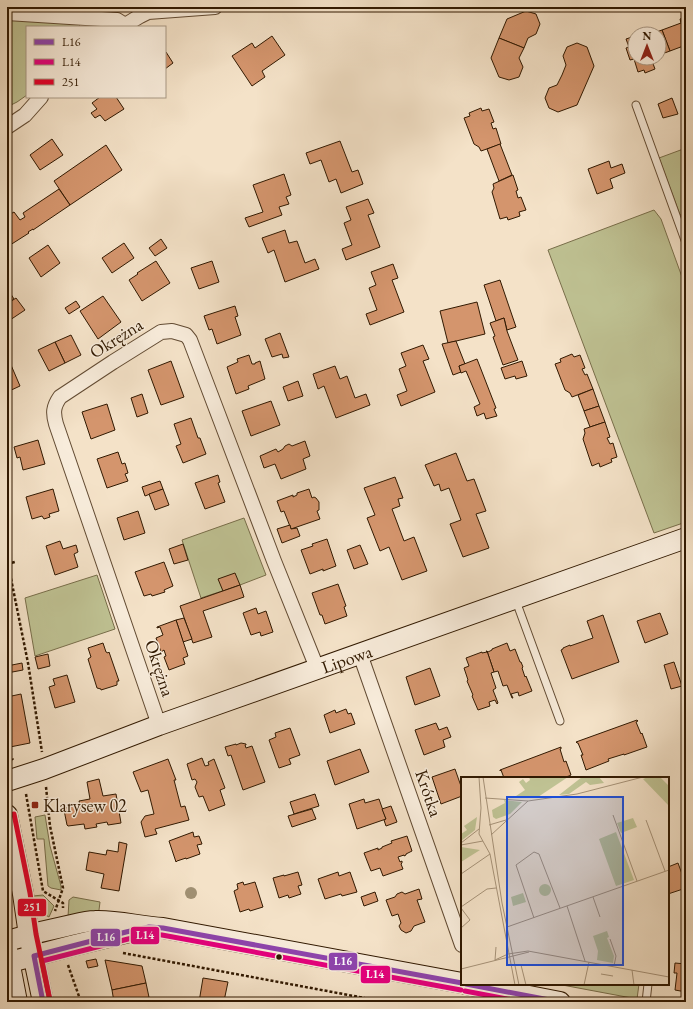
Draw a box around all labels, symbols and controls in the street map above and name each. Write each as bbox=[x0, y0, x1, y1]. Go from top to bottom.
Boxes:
legend bbox=[26, 26, 166, 98]
north arrow bbox=[627, 26, 667, 66]
text: N bbox=[643, 29, 652, 43]
text: L16 bbox=[62, 34, 81, 50]
text: L14 bbox=[62, 54, 81, 70]
text: 251 bbox=[62, 74, 80, 90]
street label: Okrężna bbox=[85, 312, 148, 363]
street label: Okrężna bbox=[140, 637, 180, 700]
street label: Lipowa bbox=[318, 639, 376, 678]
street label: Krótka bbox=[410, 766, 448, 820]
inset map bbox=[461, 777, 669, 985]
place label: Klarysew 02 bbox=[43, 794, 127, 817]
marker: Klarysew 02 bbox=[30, 800, 40, 810]
line badge: 251 bbox=[17, 898, 47, 917]
text: 251 bbox=[23, 900, 41, 914]
line badge: L14 bbox=[130, 926, 160, 945]
line badge: L16 bbox=[90, 928, 121, 947]
text: L14 bbox=[136, 928, 154, 942]
text: L16 bbox=[97, 930, 115, 944]
unlabelled marker bbox=[274, 952, 284, 962]
line badge: L16 bbox=[328, 952, 358, 971]
text: L16 bbox=[334, 954, 352, 968]
line badge: L14 bbox=[360, 965, 391, 984]
text: L14 bbox=[366, 967, 384, 981]

